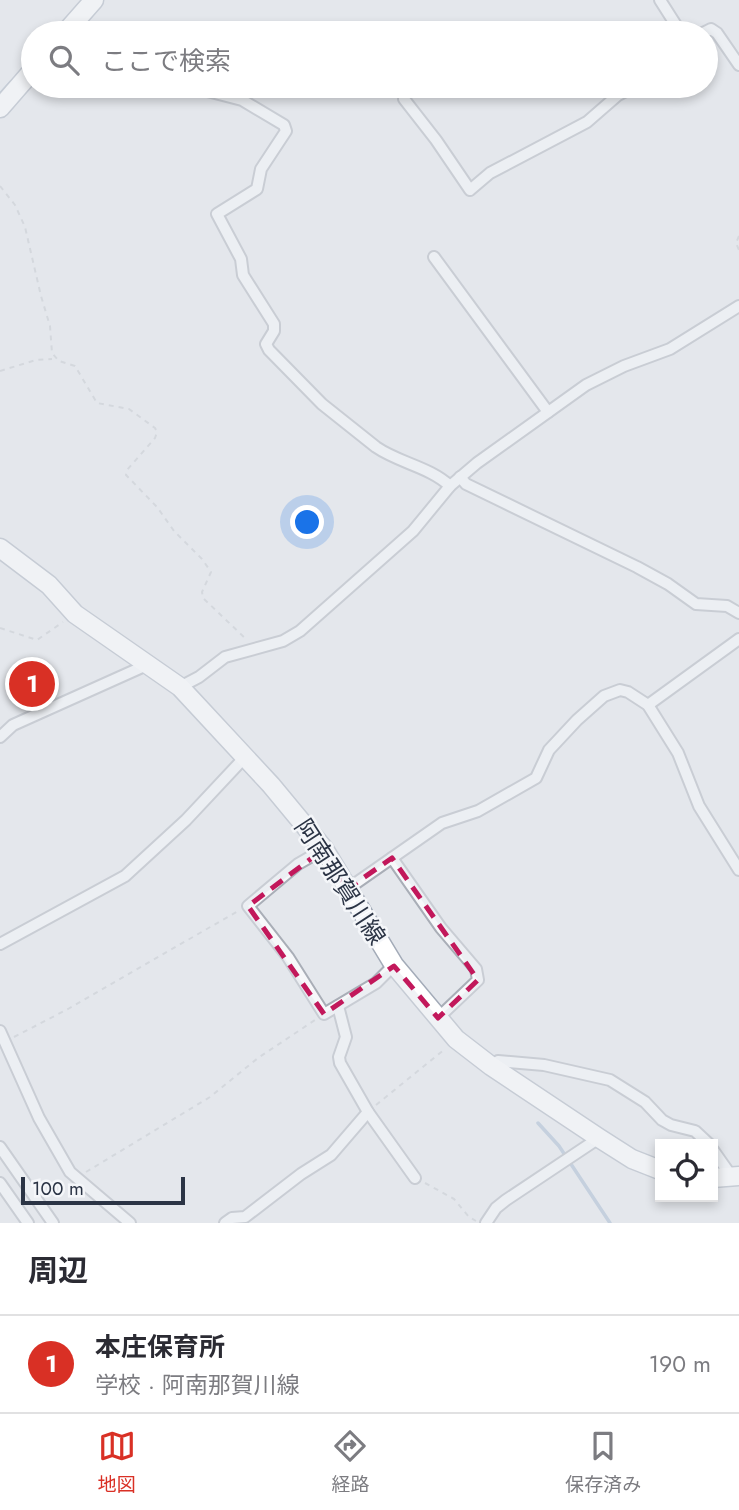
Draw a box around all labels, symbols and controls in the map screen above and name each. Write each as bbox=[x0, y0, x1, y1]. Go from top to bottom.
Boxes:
search box bbox=[21, 21, 718, 98]
icon: search bbox=[45, 41, 83, 79]
text: ここで検索 bbox=[101, 42, 231, 80]
your location bbox=[290, 505, 324, 539]
pin: 1 bbox=[9, 658, 55, 710]
street label: 阿南那賀川線 bbox=[287, 812, 394, 952]
map controls bbox=[655, 1139, 718, 1202]
button: locate bbox=[655, 1139, 718, 1202]
scale bar bbox=[21, 1174, 186, 1206]
text: 100 m bbox=[32, 1175, 84, 1202]
text: 周辺 bbox=[28, 1249, 88, 1292]
text: 本庄保育所 bbox=[95, 1328, 225, 1366]
text: 1 bbox=[45, 1347, 57, 1381]
text: 190 m bbox=[649, 1347, 711, 1381]
text: 学校 · 阿南那賀川線 bbox=[95, 1368, 300, 1402]
tab: 地図 bbox=[98, 1427, 136, 1498]
tab: 経路 bbox=[331, 1427, 369, 1498]
tab: 保存済み bbox=[565, 1427, 641, 1498]

